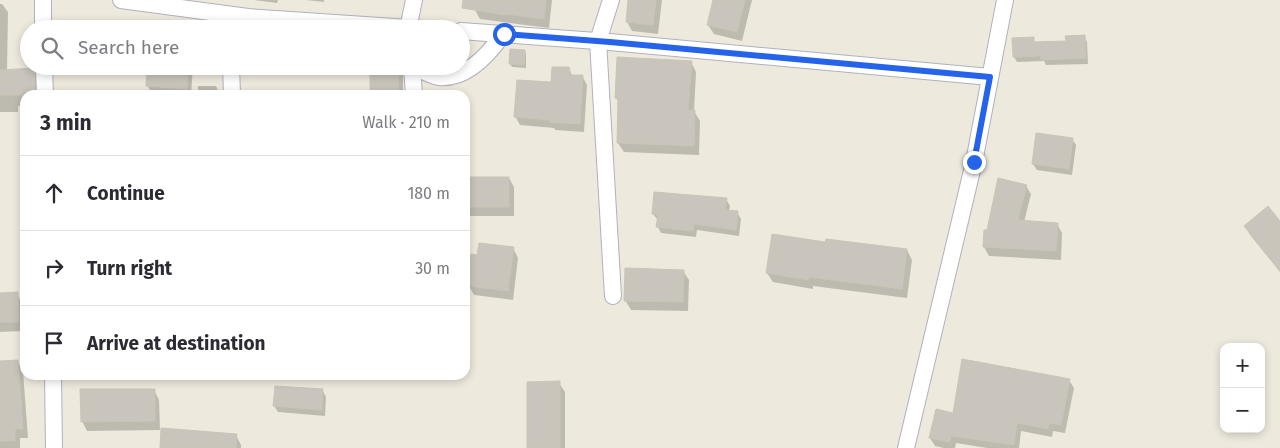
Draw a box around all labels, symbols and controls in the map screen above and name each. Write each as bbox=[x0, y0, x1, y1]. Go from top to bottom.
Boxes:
search box bbox=[20, 20, 470, 75]
route start bbox=[493, 23, 516, 46]
icon: search bbox=[38, 34, 66, 62]
text: Search here bbox=[78, 36, 179, 59]
text: 3 min bbox=[40, 110, 92, 136]
text: Walk · 210 m bbox=[362, 113, 450, 132]
route end bbox=[963, 151, 986, 174]
icon: ahead bbox=[40, 179, 68, 207]
text: Continue bbox=[87, 182, 165, 205]
text: 180 m bbox=[407, 184, 450, 203]
icon: right bbox=[40, 254, 68, 282]
text: Turn right bbox=[87, 257, 172, 280]
text: 30 m bbox=[415, 259, 450, 278]
icon: arrive bbox=[40, 329, 68, 357]
text: Arrive at destination bbox=[87, 332, 266, 355]
map controls bbox=[1220, 343, 1265, 433]
button: + bbox=[1220, 343, 1265, 388]
button: − bbox=[1220, 388, 1265, 433]

